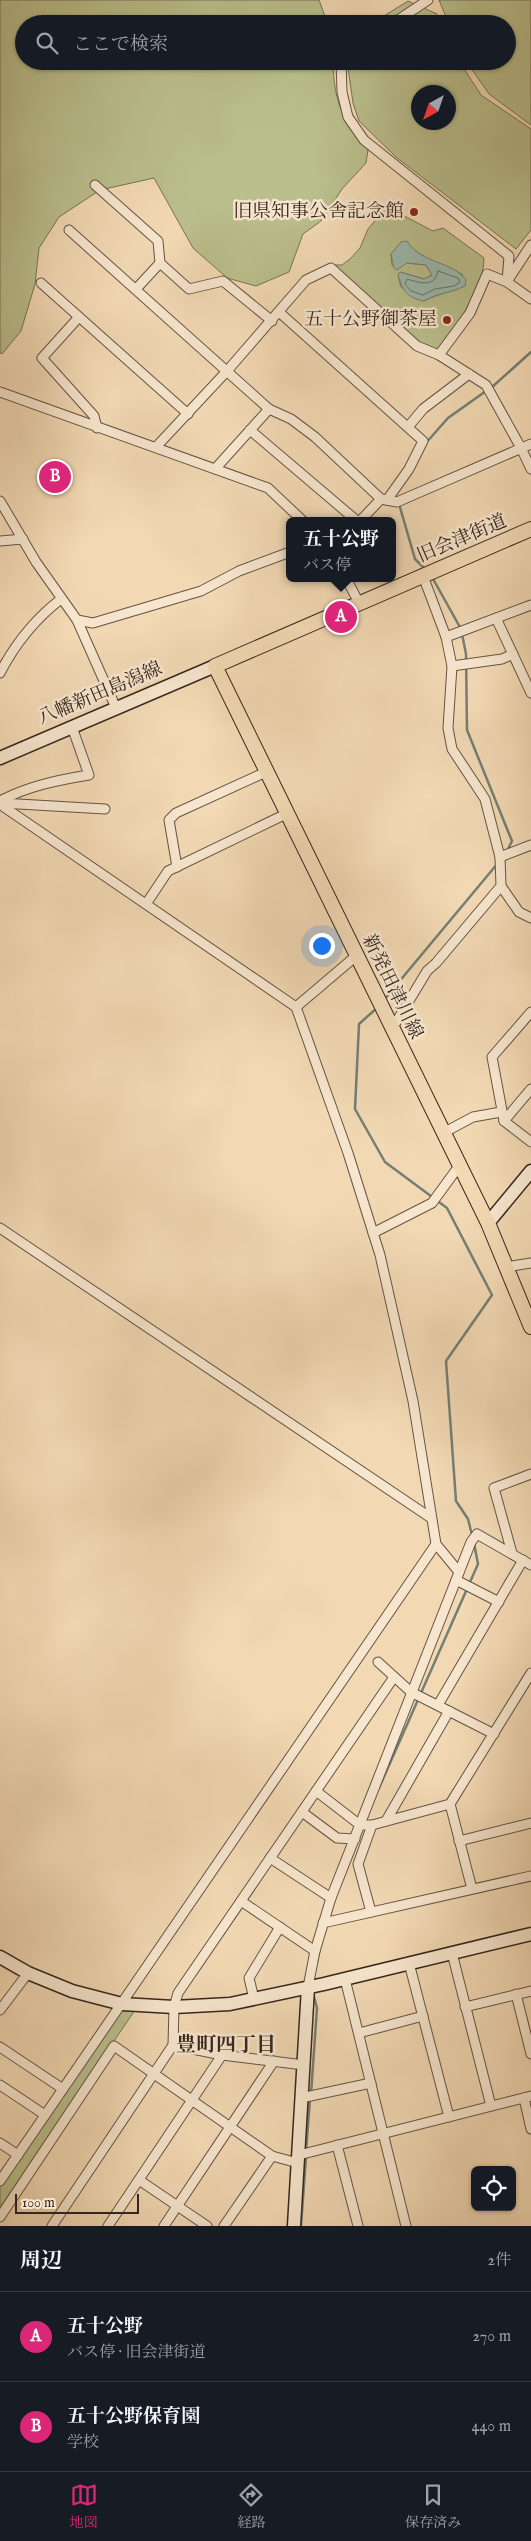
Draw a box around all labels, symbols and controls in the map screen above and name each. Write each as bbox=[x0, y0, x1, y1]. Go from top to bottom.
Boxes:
search box bbox=[15, 15, 516, 70]
icon: search bbox=[33, 29, 61, 57]
text: ここで検索 bbox=[73, 33, 168, 57]
north arrow bbox=[411, 85, 456, 130]
place label: 旧県知事公舎記念館 bbox=[233, 200, 404, 224]
marker: 旧県知事公舎記念館 bbox=[408, 206, 420, 218]
place label: 五十公野御茶屋 bbox=[304, 308, 437, 332]
marker: 五十公野御茶屋 bbox=[441, 314, 453, 326]
pin: B bbox=[39, 458, 71, 496]
street label: 旧会津街道 bbox=[414, 509, 510, 569]
popup bbox=[286, 517, 396, 582]
text: 五十公野 bbox=[303, 528, 379, 552]
text: バス停 bbox=[303, 556, 351, 576]
pin: A bbox=[325, 598, 357, 636]
street label: 八幡新田島潟線 bbox=[34, 657, 166, 731]
street label: 新発田津川線 bbox=[356, 931, 428, 1043]
your location bbox=[309, 933, 335, 959]
district label: 豊町四丁目 bbox=[176, 2033, 276, 2058]
map controls bbox=[471, 2166, 516, 2211]
button: locate bbox=[471, 2166, 516, 2211]
scale bar bbox=[15, 2191, 139, 2214]
text: 100 m bbox=[22, 2194, 55, 2212]
text: 周辺 bbox=[20, 2248, 62, 2275]
text: 2件 bbox=[487, 2251, 511, 2271]
text: 五十公野 bbox=[67, 2315, 143, 2339]
text: A bbox=[31, 2327, 41, 2347]
text: 270 m bbox=[472, 2327, 511, 2347]
text: バス停 · 旧会津街道 bbox=[67, 2343, 206, 2363]
text: 五十公野保育園 bbox=[67, 2405, 200, 2429]
text: B bbox=[31, 2417, 41, 2437]
text: 440 m bbox=[472, 2417, 511, 2437]
text: 学校 bbox=[67, 2433, 99, 2453]
tab: 地図 bbox=[70, 2481, 98, 2532]
tab: 経路 bbox=[237, 2481, 265, 2532]
tab: 保存済み bbox=[405, 2481, 461, 2532]

